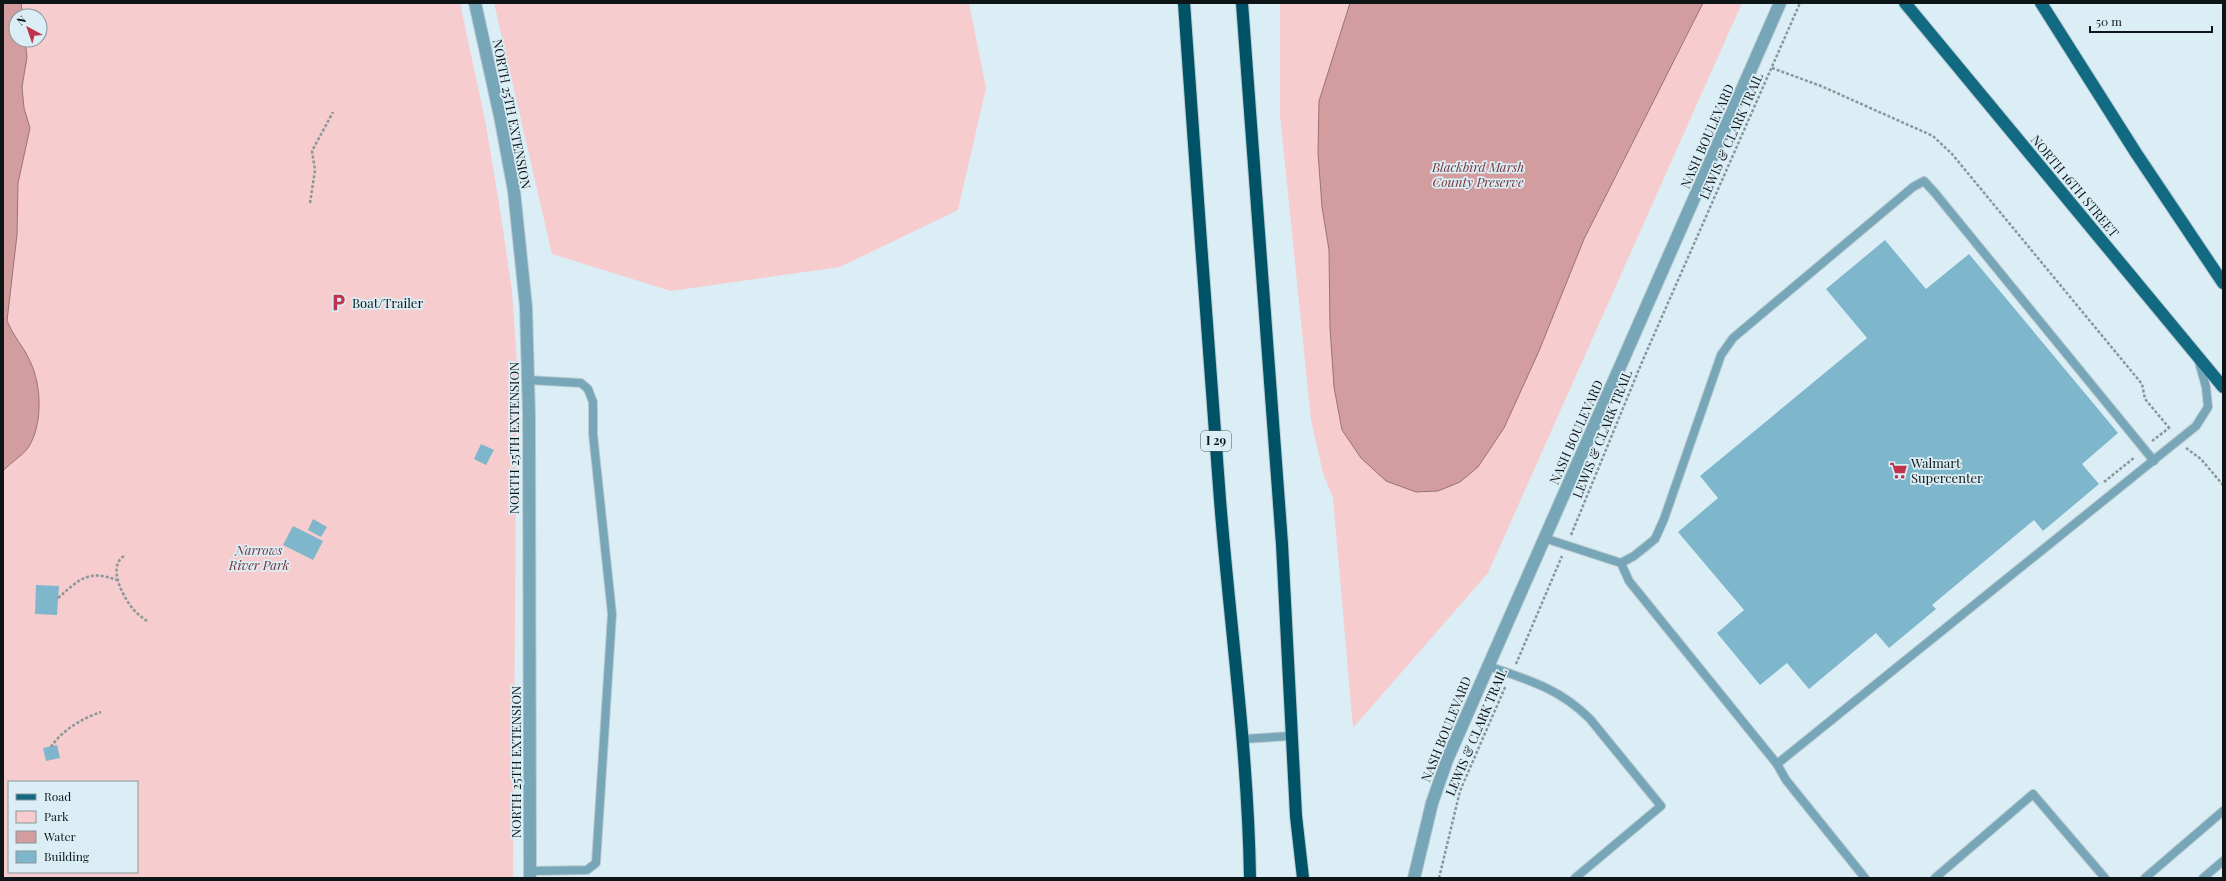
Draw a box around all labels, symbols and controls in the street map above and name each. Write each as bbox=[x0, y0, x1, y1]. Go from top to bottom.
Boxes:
north arrow bbox=[8, 8, 48, 48]
scale bar bbox=[2090, 8, 2212, 34]
text: N bbox=[13, 12, 29, 28]
text: 50 m bbox=[2096, 13, 2122, 29]
street label: NORTH 25TH EXTENSION bbox=[490, 38, 535, 190]
street label: LEWIS & CLARK TRAIL bbox=[1695, 69, 1766, 202]
street label: NASH BOULEVARD bbox=[1676, 81, 1737, 191]
street label: NORTH 16TH STREET bbox=[2028, 131, 2123, 240]
park label: Blackbird Marsh County Preserve bbox=[1431, 158, 1524, 190]
parking icon: Boat/Trailer bbox=[329, 293, 349, 313]
place label: Boat/Trailer bbox=[352, 294, 423, 311]
street label: NORTH 25TH EXTENSION bbox=[505, 362, 522, 514]
street label: LEWIS & CLARK TRAIL bbox=[1568, 367, 1635, 500]
street label: NASH BOULEVARD bbox=[1545, 377, 1606, 487]
road number: I 29 bbox=[1201, 431, 1231, 451]
place label: Walmart Supercenter bbox=[1910, 454, 1983, 486]
supermarket icon: Walmart Supercenter bbox=[1888, 460, 1908, 480]
park label: Narrows River Park bbox=[228, 541, 290, 573]
street label: LEWIS & CLARK TRAIL bbox=[1441, 665, 1510, 798]
street label: NASH BOULEVARD bbox=[1417, 673, 1475, 784]
street label: NORTH 25TH EXTENSION bbox=[507, 686, 524, 838]
legend bbox=[8, 781, 138, 873]
text: Road bbox=[44, 788, 71, 804]
text: Park bbox=[44, 808, 69, 824]
text: Water bbox=[43, 828, 77, 844]
text: Building bbox=[44, 848, 90, 864]

